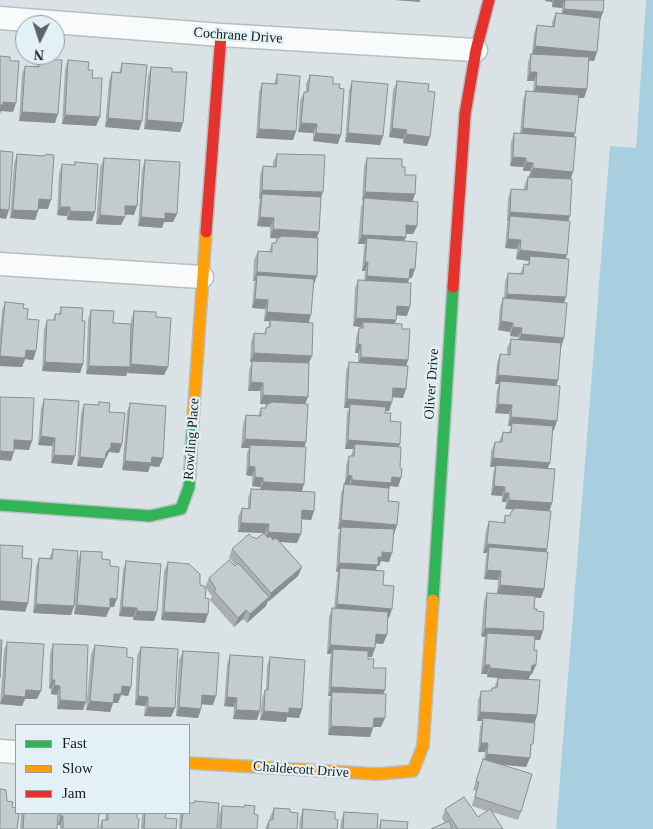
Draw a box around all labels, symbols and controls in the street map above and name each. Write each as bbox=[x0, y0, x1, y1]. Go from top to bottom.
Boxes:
north arrow bbox=[15, 15, 65, 65]
street label: Cochrane Drive bbox=[193, 25, 283, 47]
text: N bbox=[33, 47, 45, 62]
street label: Oliver Drive bbox=[421, 348, 443, 420]
street label: Rowling Place bbox=[181, 397, 203, 481]
legend bbox=[15, 724, 190, 814]
text: Fast bbox=[62, 735, 87, 751]
street label: Chaldecott Drive bbox=[253, 758, 349, 782]
text: Slow bbox=[62, 760, 93, 776]
text: Jam bbox=[62, 785, 86, 801]

